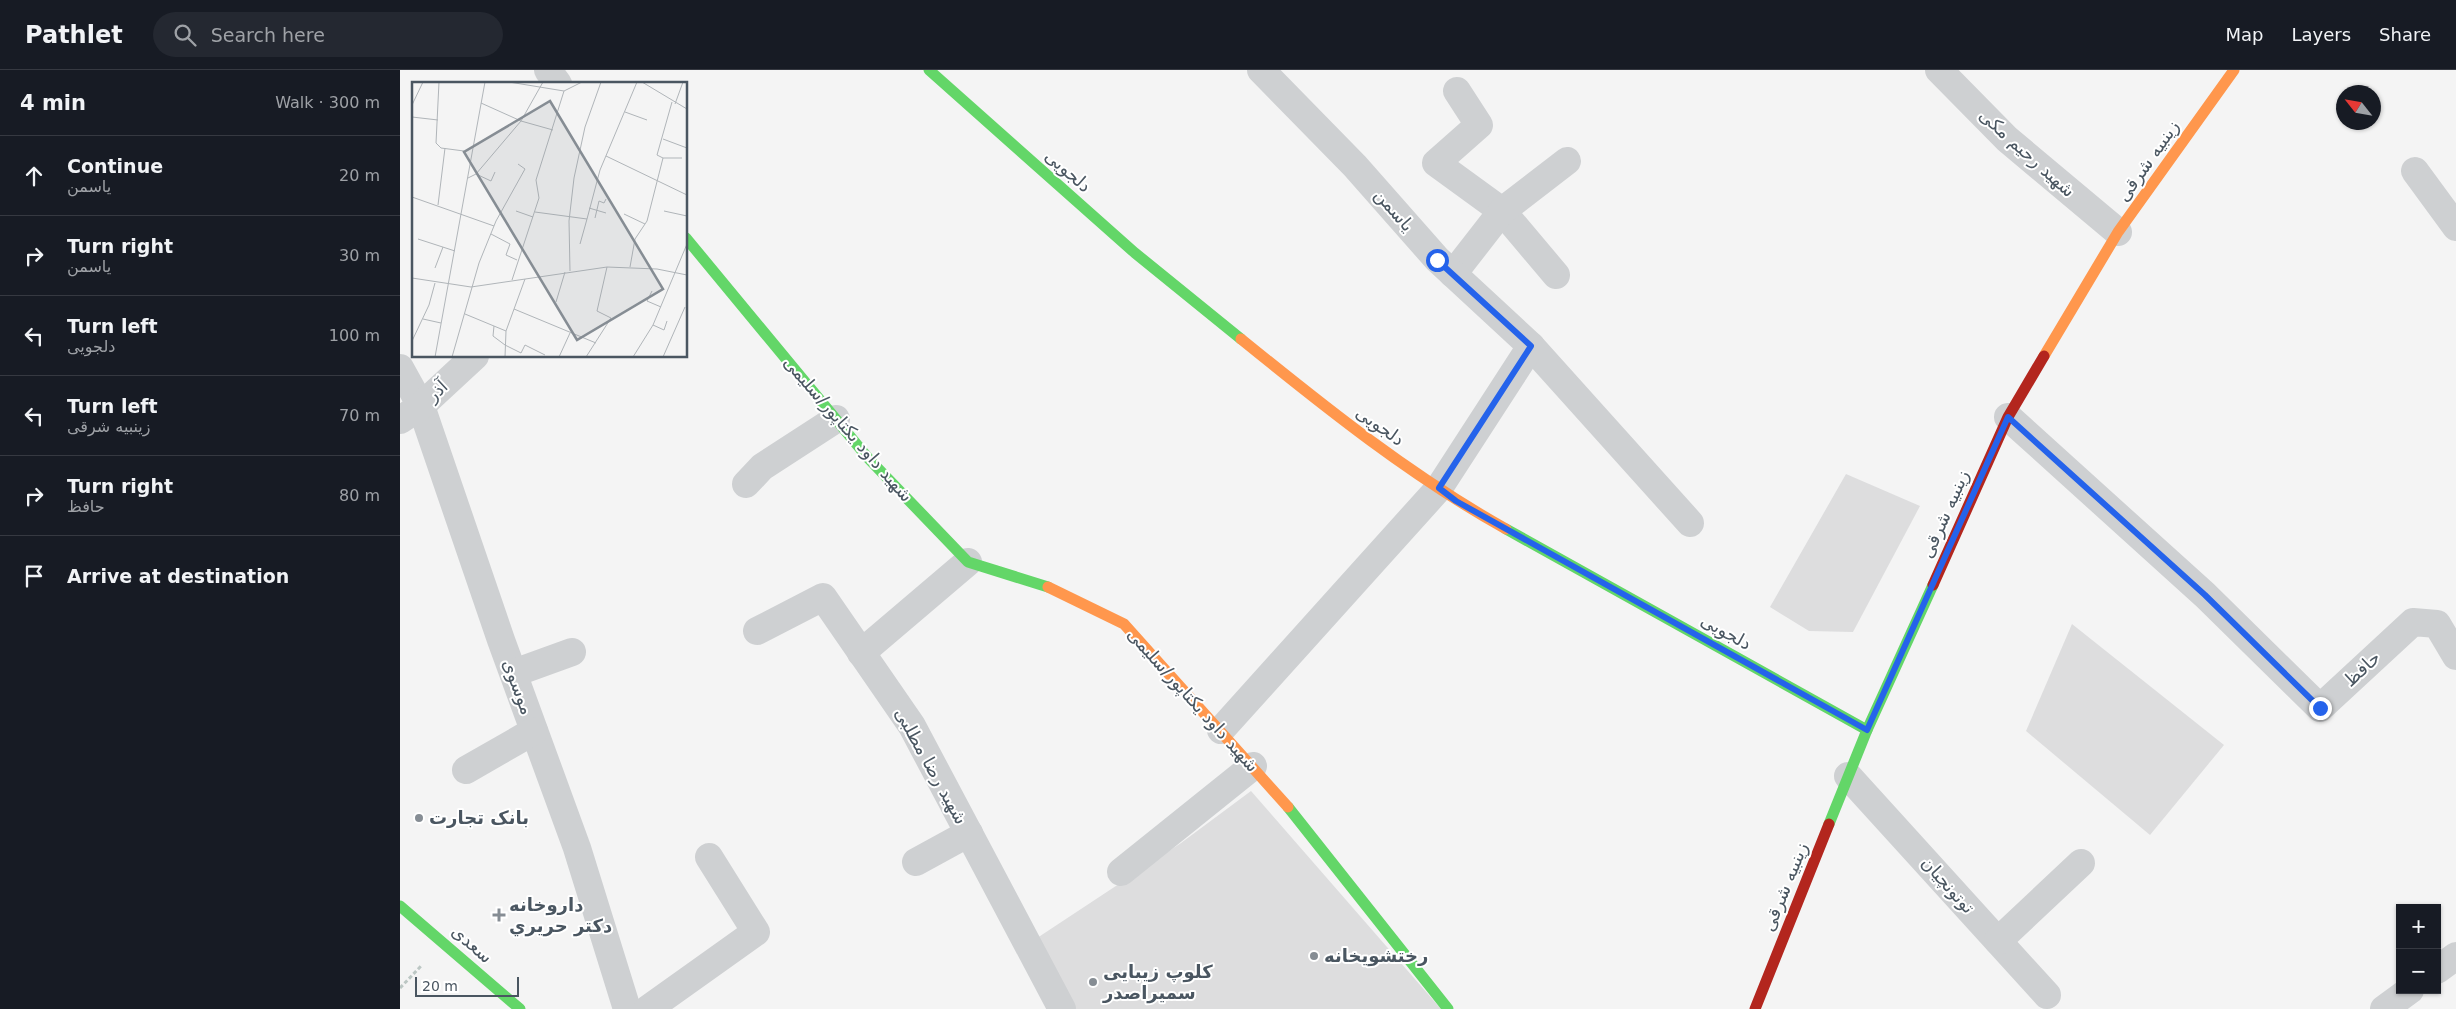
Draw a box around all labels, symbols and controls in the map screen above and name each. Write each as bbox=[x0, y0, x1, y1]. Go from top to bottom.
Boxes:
search box bbox=[153, 12, 503, 57]
text: Pathlet bbox=[25, 21, 123, 49]
icon: search bbox=[171, 21, 199, 49]
text: Search here bbox=[211, 24, 325, 46]
text: Map bbox=[2225, 24, 2263, 45]
text: Layers bbox=[2291, 24, 2351, 45]
text: Share bbox=[2379, 24, 2431, 45]
inset map bbox=[412, 82, 688, 358]
north arrow bbox=[2336, 85, 2381, 130]
text: 4 min bbox=[20, 91, 86, 115]
text: Walk · 300 m bbox=[275, 93, 380, 112]
street label: شهید رحیم مکی bbox=[1974, 104, 2080, 202]
street label: زینبیه شرقی bbox=[2112, 116, 2184, 206]
street label: دلجویی bbox=[1040, 145, 1096, 197]
text: Continue bbox=[67, 155, 163, 177]
icon: ahead bbox=[20, 162, 48, 190]
text: 20 m bbox=[339, 166, 380, 185]
text: یاسمن bbox=[67, 177, 111, 196]
street label: یاسمن bbox=[1369, 184, 1419, 236]
text: Turn right bbox=[67, 235, 173, 257]
icon: right bbox=[20, 242, 48, 270]
text: 30 m bbox=[339, 246, 380, 265]
route start bbox=[1426, 249, 1449, 272]
text: یاسمن bbox=[67, 257, 111, 276]
text: Turn left bbox=[67, 315, 158, 337]
icon: left bbox=[20, 322, 48, 350]
text: 100 m bbox=[329, 326, 380, 345]
text: دلجویی bbox=[67, 337, 115, 356]
street label: شهید داود یکتاپور/سلیمی bbox=[779, 352, 917, 506]
street label: آذر bbox=[420, 374, 452, 406]
text: Turn left bbox=[67, 395, 158, 417]
street label: دلجویی bbox=[1351, 401, 1409, 451]
icon: left bbox=[20, 402, 48, 430]
text: 70 m bbox=[339, 406, 380, 425]
text: زینبیه شرقی bbox=[67, 417, 151, 436]
street label: زینبیه شرقی bbox=[1916, 467, 1974, 561]
text: Turn right bbox=[67, 475, 173, 497]
icon: right bbox=[20, 482, 48, 510]
text: 80 m bbox=[339, 486, 380, 505]
text: حافظ bbox=[67, 497, 105, 516]
icon: arrive bbox=[20, 562, 48, 590]
text: Arrive at destination bbox=[67, 565, 289, 587]
street label: دلجویی bbox=[1697, 609, 1755, 655]
street label: شهید داود یکتاپور/سلیمی bbox=[1123, 623, 1263, 777]
street label: حافظ bbox=[2339, 647, 2384, 691]
street label: موسوی bbox=[498, 656, 538, 718]
route end bbox=[2309, 697, 2332, 720]
street label: شهید رضا مطلبی bbox=[890, 704, 972, 828]
place label: بانک تجارت bbox=[429, 807, 529, 828]
marker: بانک تجارت bbox=[413, 812, 425, 824]
street label: زینبیه شرقی bbox=[1757, 839, 1813, 935]
street label: توتونچیان bbox=[1917, 852, 1979, 918]
place label: داروخانه دكتر حريري bbox=[509, 894, 612, 937]
map controls bbox=[2396, 904, 2441, 994]
button: + bbox=[2396, 904, 2441, 949]
marker: داروخانه دكتر حريري bbox=[493, 909, 505, 921]
street label: سعدی bbox=[448, 920, 497, 967]
place label: رختشویخانه bbox=[1324, 945, 1428, 967]
button: − bbox=[2396, 949, 2441, 994]
marker: رختشویخانه bbox=[1308, 950, 1320, 962]
place label: کلوپ زیبایی سمیراصدر bbox=[1102, 961, 1213, 1004]
scale bar bbox=[415, 974, 519, 997]
marker: کلوپ زیبایی سمیراصدر bbox=[1087, 976, 1099, 988]
text: 20 m bbox=[422, 978, 458, 994]

